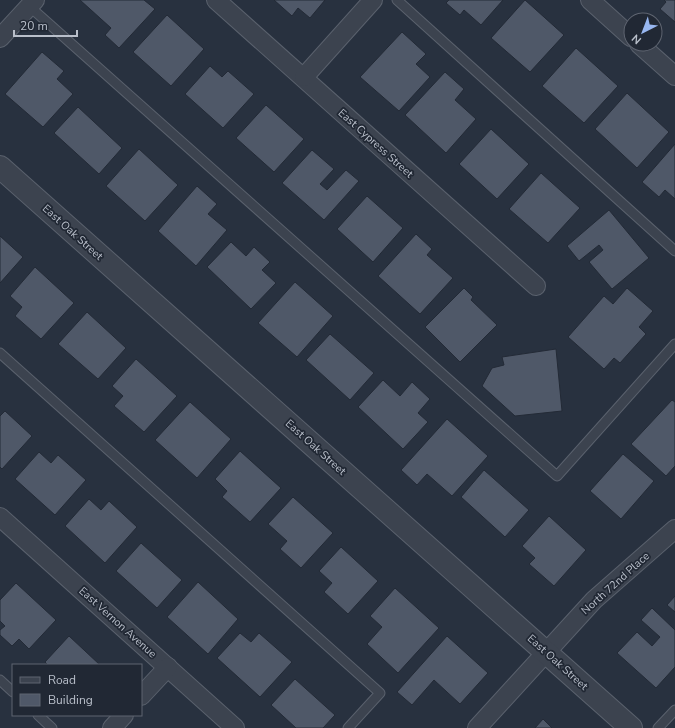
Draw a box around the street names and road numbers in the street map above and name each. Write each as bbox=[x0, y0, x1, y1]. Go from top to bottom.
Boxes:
street label: East Cypress Street bbox=[335, 106, 417, 181]
street label: East Oak Street bbox=[39, 201, 106, 264]
street label: East Oak Street bbox=[282, 416, 349, 479]
street label: North 72nd Place bbox=[578, 549, 653, 618]
street label: East Vernon Avenue bbox=[76, 583, 160, 661]
street label: East Oak Street bbox=[524, 631, 591, 694]

